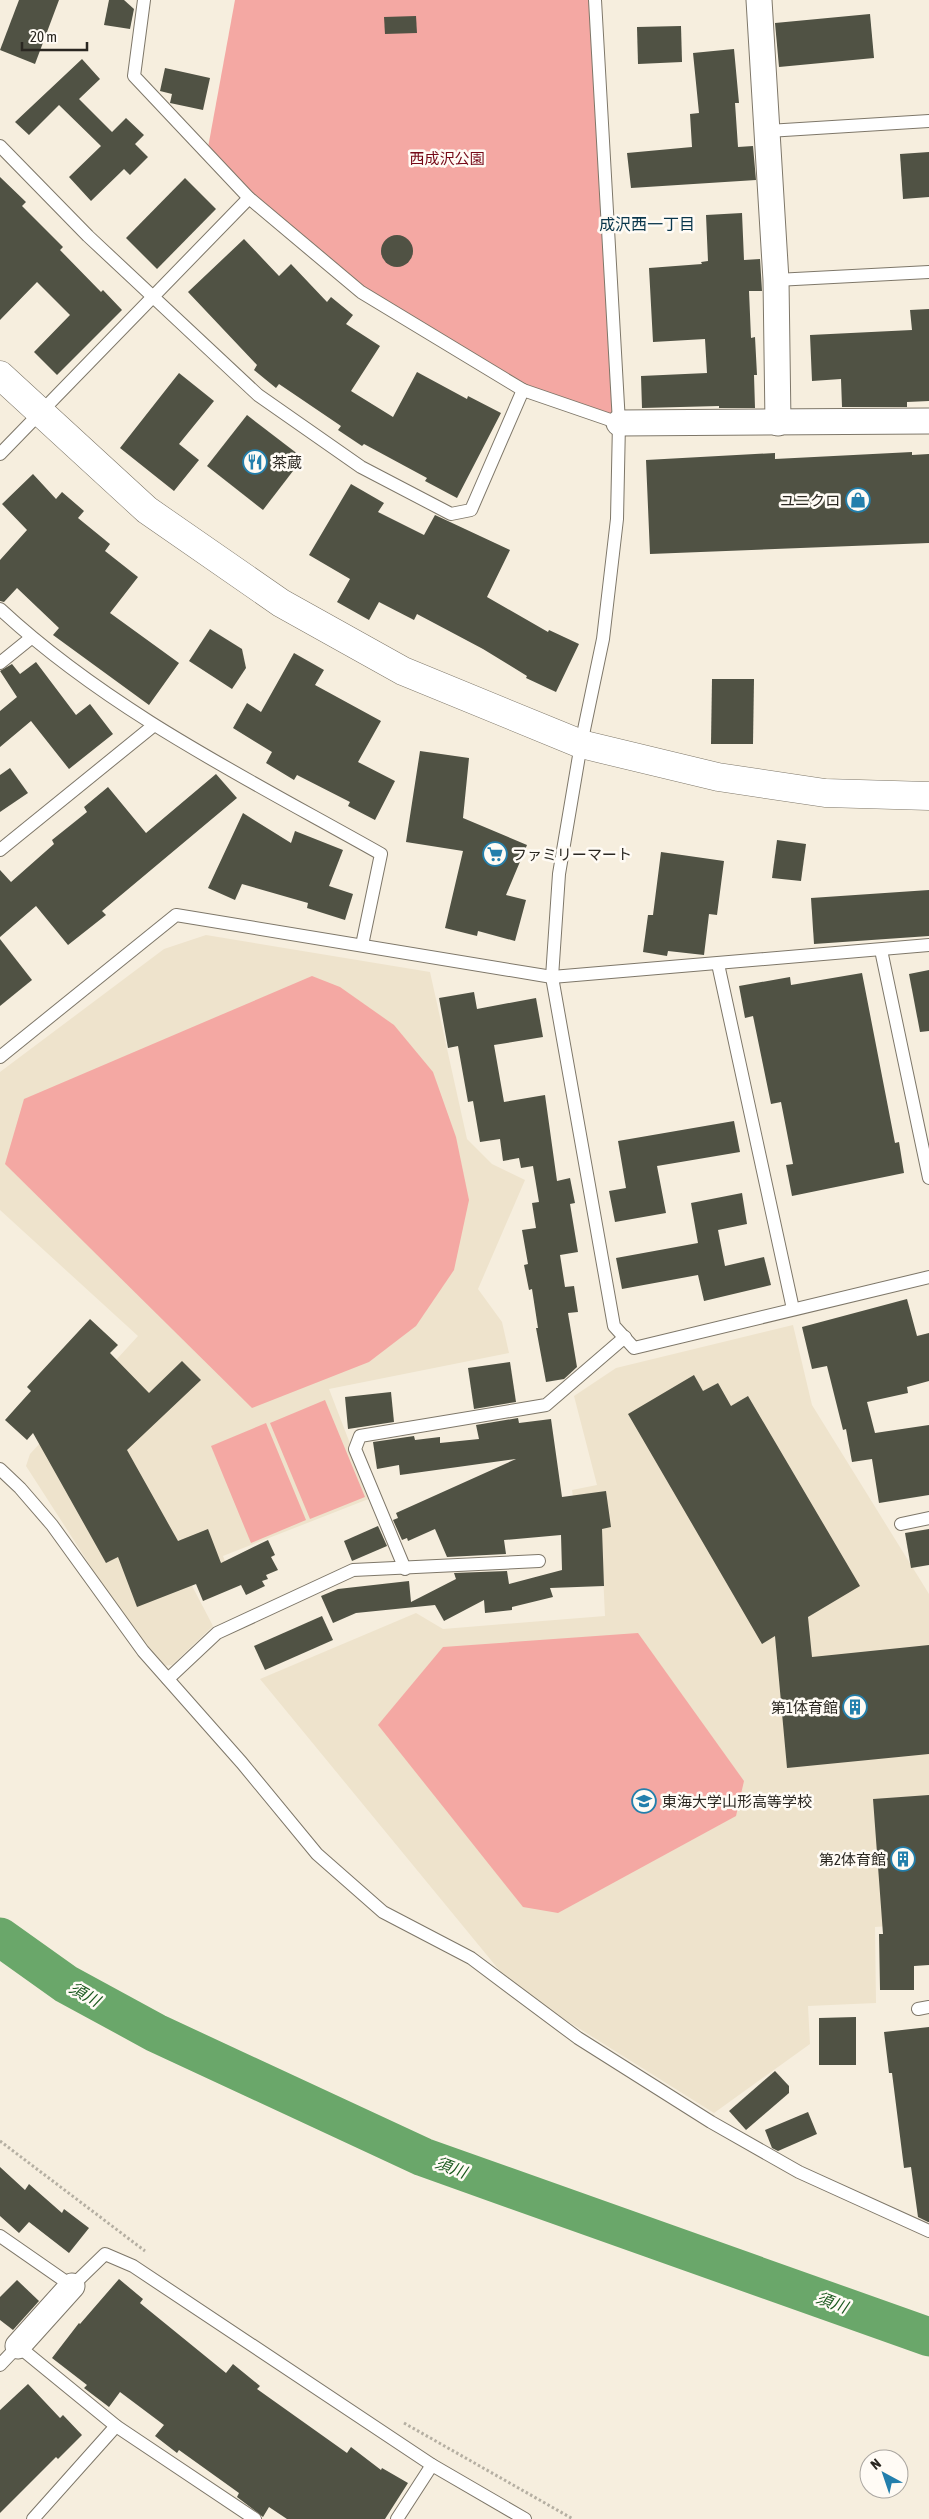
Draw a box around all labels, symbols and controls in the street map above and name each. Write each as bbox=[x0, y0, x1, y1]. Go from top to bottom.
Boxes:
scale bar bbox=[22, 20, 88, 52]
text: 20 m bbox=[30, 28, 57, 45]
park label: 西成沢公園 bbox=[409, 150, 485, 167]
district label: 成沢西一丁目 bbox=[599, 215, 695, 233]
restaurant icon: 茶蔵 bbox=[242, 449, 268, 475]
place label: 茶蔵 bbox=[272, 454, 302, 471]
shop icon: ユニクロ bbox=[845, 487, 871, 513]
place label: ユニクロ bbox=[780, 492, 840, 509]
supermarket icon: ファミリーマート bbox=[482, 841, 508, 867]
place label: ファミリーマート bbox=[512, 846, 632, 863]
building icon: 第1体育館 bbox=[842, 1694, 868, 1720]
place label: 第1体育館 bbox=[771, 1699, 838, 1716]
school or university icon: 東海大学山形高等学校 bbox=[631, 1788, 657, 1814]
place label: 東海大学山形高等学校 bbox=[662, 1793, 812, 1810]
building icon: 第2体育館 bbox=[890, 1846, 916, 1872]
place label: 第2体育館 bbox=[819, 1851, 886, 1868]
water label: 須川 bbox=[67, 1978, 105, 2011]
water label: 須川 bbox=[433, 2153, 471, 2182]
water label: 須川 bbox=[814, 2288, 852, 2317]
north arrow bbox=[859, 2449, 909, 2499]
text: N bbox=[867, 2455, 884, 2473]

